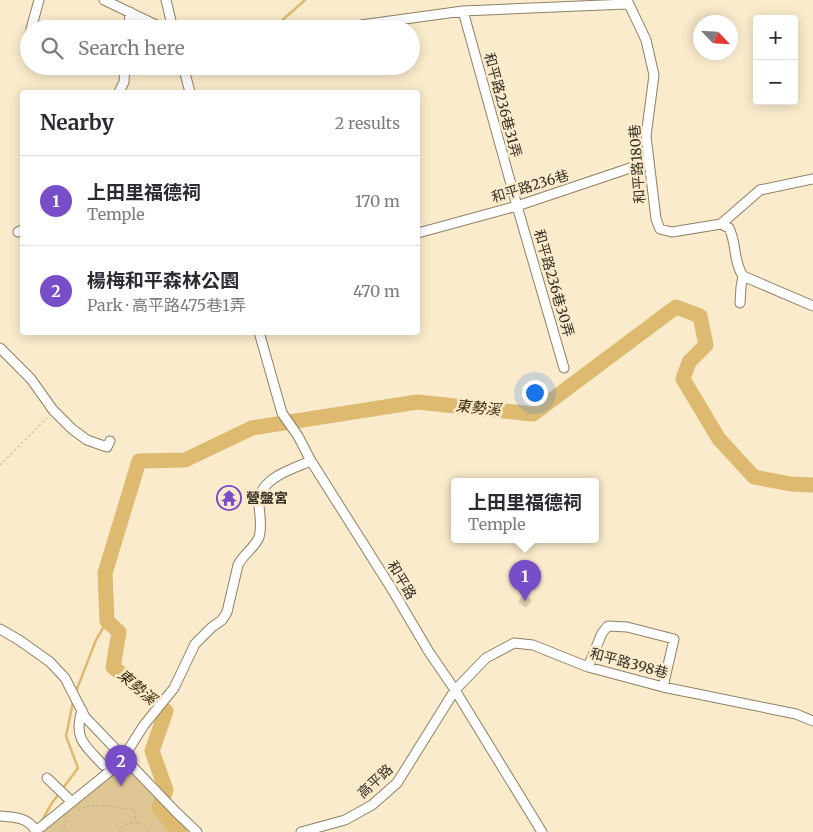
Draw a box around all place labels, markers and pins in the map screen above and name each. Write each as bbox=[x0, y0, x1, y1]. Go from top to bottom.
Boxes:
temple icon: 營盤宮 bbox=[216, 485, 242, 511]
place label: 營盤宮 bbox=[246, 489, 288, 507]
pin: 1 bbox=[509, 560, 541, 601]
pin: 2 bbox=[105, 745, 137, 786]

